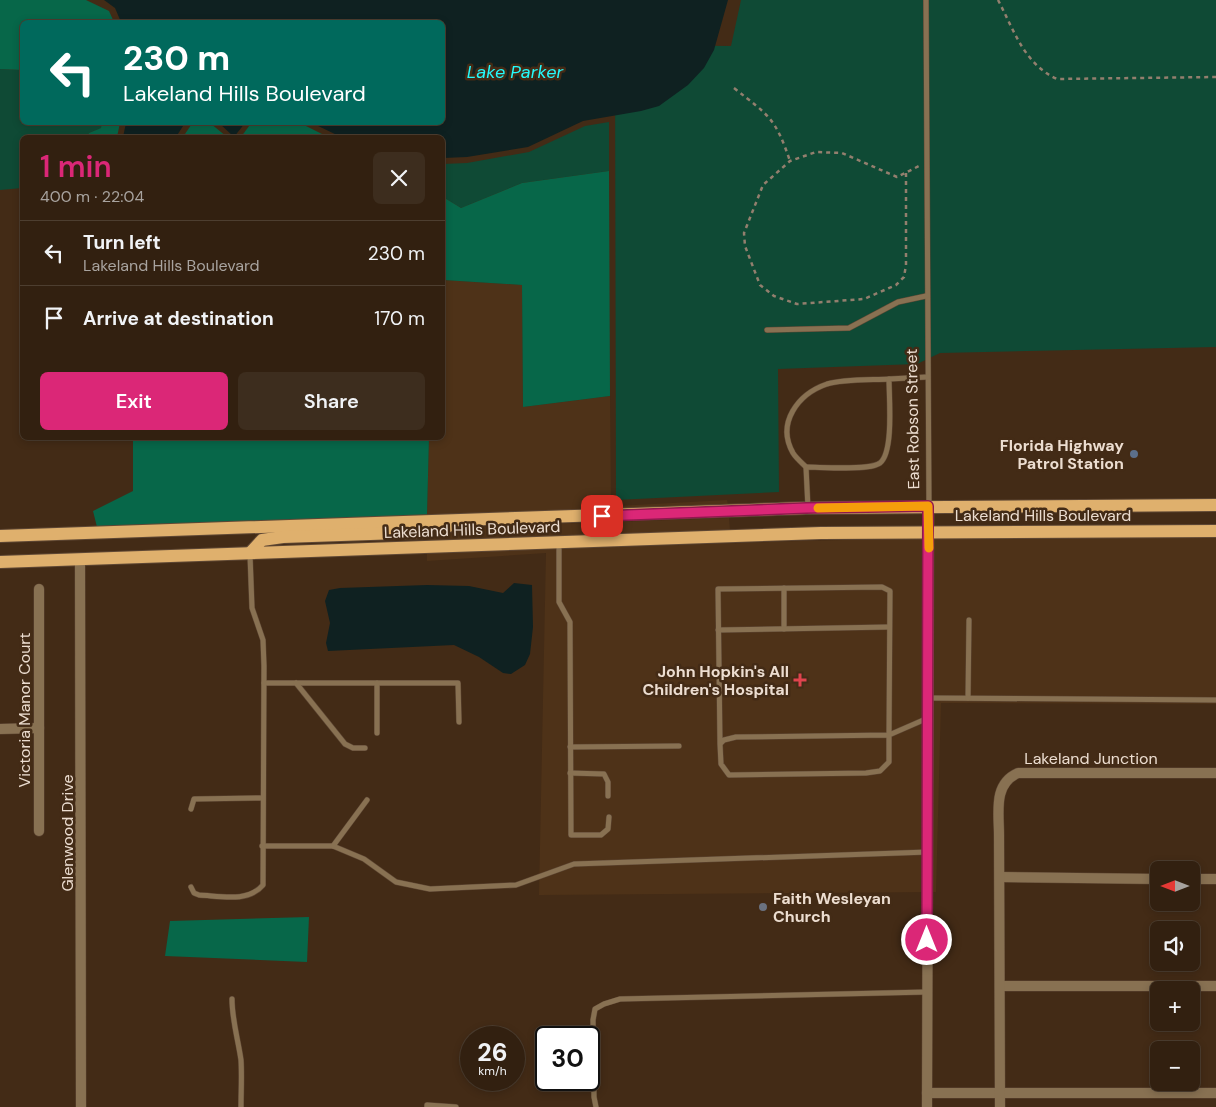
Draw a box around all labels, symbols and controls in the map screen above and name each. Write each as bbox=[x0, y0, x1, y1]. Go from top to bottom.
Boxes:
text: 230 m bbox=[123, 35, 230, 81]
icon: left bbox=[40, 40, 105, 105]
water label: Lake Parker bbox=[467, 60, 565, 84]
text: Lakeland Hills Boulevard bbox=[123, 79, 366, 108]
text: 1 min bbox=[40, 147, 112, 186]
button: close bbox=[373, 152, 425, 204]
text: 400 m · 22:04 bbox=[40, 186, 144, 207]
text: Turn left bbox=[83, 230, 161, 255]
icon: left bbox=[40, 239, 68, 267]
text: 230 m bbox=[368, 241, 425, 266]
text: Lakeland Hills Boulevard bbox=[83, 255, 260, 276]
icon: arrive bbox=[40, 304, 68, 332]
text: Arrive at destination bbox=[83, 306, 274, 331]
text: 170 m bbox=[374, 306, 425, 331]
street label: East Robson Street bbox=[901, 348, 924, 490]
button: Exit bbox=[40, 372, 228, 430]
button: Share bbox=[238, 372, 425, 430]
place label: Florida Highway Patrol Station bbox=[1000, 435, 1124, 474]
marker: Florida Highway Patrol Station bbox=[1128, 448, 1140, 460]
pin bbox=[581, 495, 623, 537]
icon: arrive bbox=[588, 502, 616, 530]
street label: Lakeland Hills Boulevard bbox=[955, 505, 1131, 526]
street label: Lakeland Hills Boulevard bbox=[383, 516, 561, 543]
street label: Victoria Manor Court bbox=[14, 632, 35, 788]
place label: John Hopkin's All Children's Hospital bbox=[642, 661, 789, 700]
marker: John Hopkin's All Children's Hospital bbox=[793, 673, 807, 687]
street label: Lakeland Junction bbox=[1024, 748, 1158, 769]
street label: Glenwood Drive bbox=[57, 774, 78, 892]
north arrow bbox=[1150, 861, 1200, 911]
map controls bbox=[1150, 861, 1200, 1091]
place label: Faith Wesleyan Church bbox=[773, 888, 891, 927]
marker: Faith Wesleyan Church bbox=[757, 901, 769, 913]
position arrow bbox=[900, 913, 952, 965]
button: sound bbox=[1150, 921, 1200, 971]
button: + bbox=[1150, 981, 1200, 1031]
speed limit sign: 30 bbox=[535, 1026, 600, 1091]
text: 26 bbox=[477, 1036, 508, 1069]
button: − bbox=[1150, 1041, 1200, 1091]
text: km/h bbox=[478, 1063, 507, 1079]

